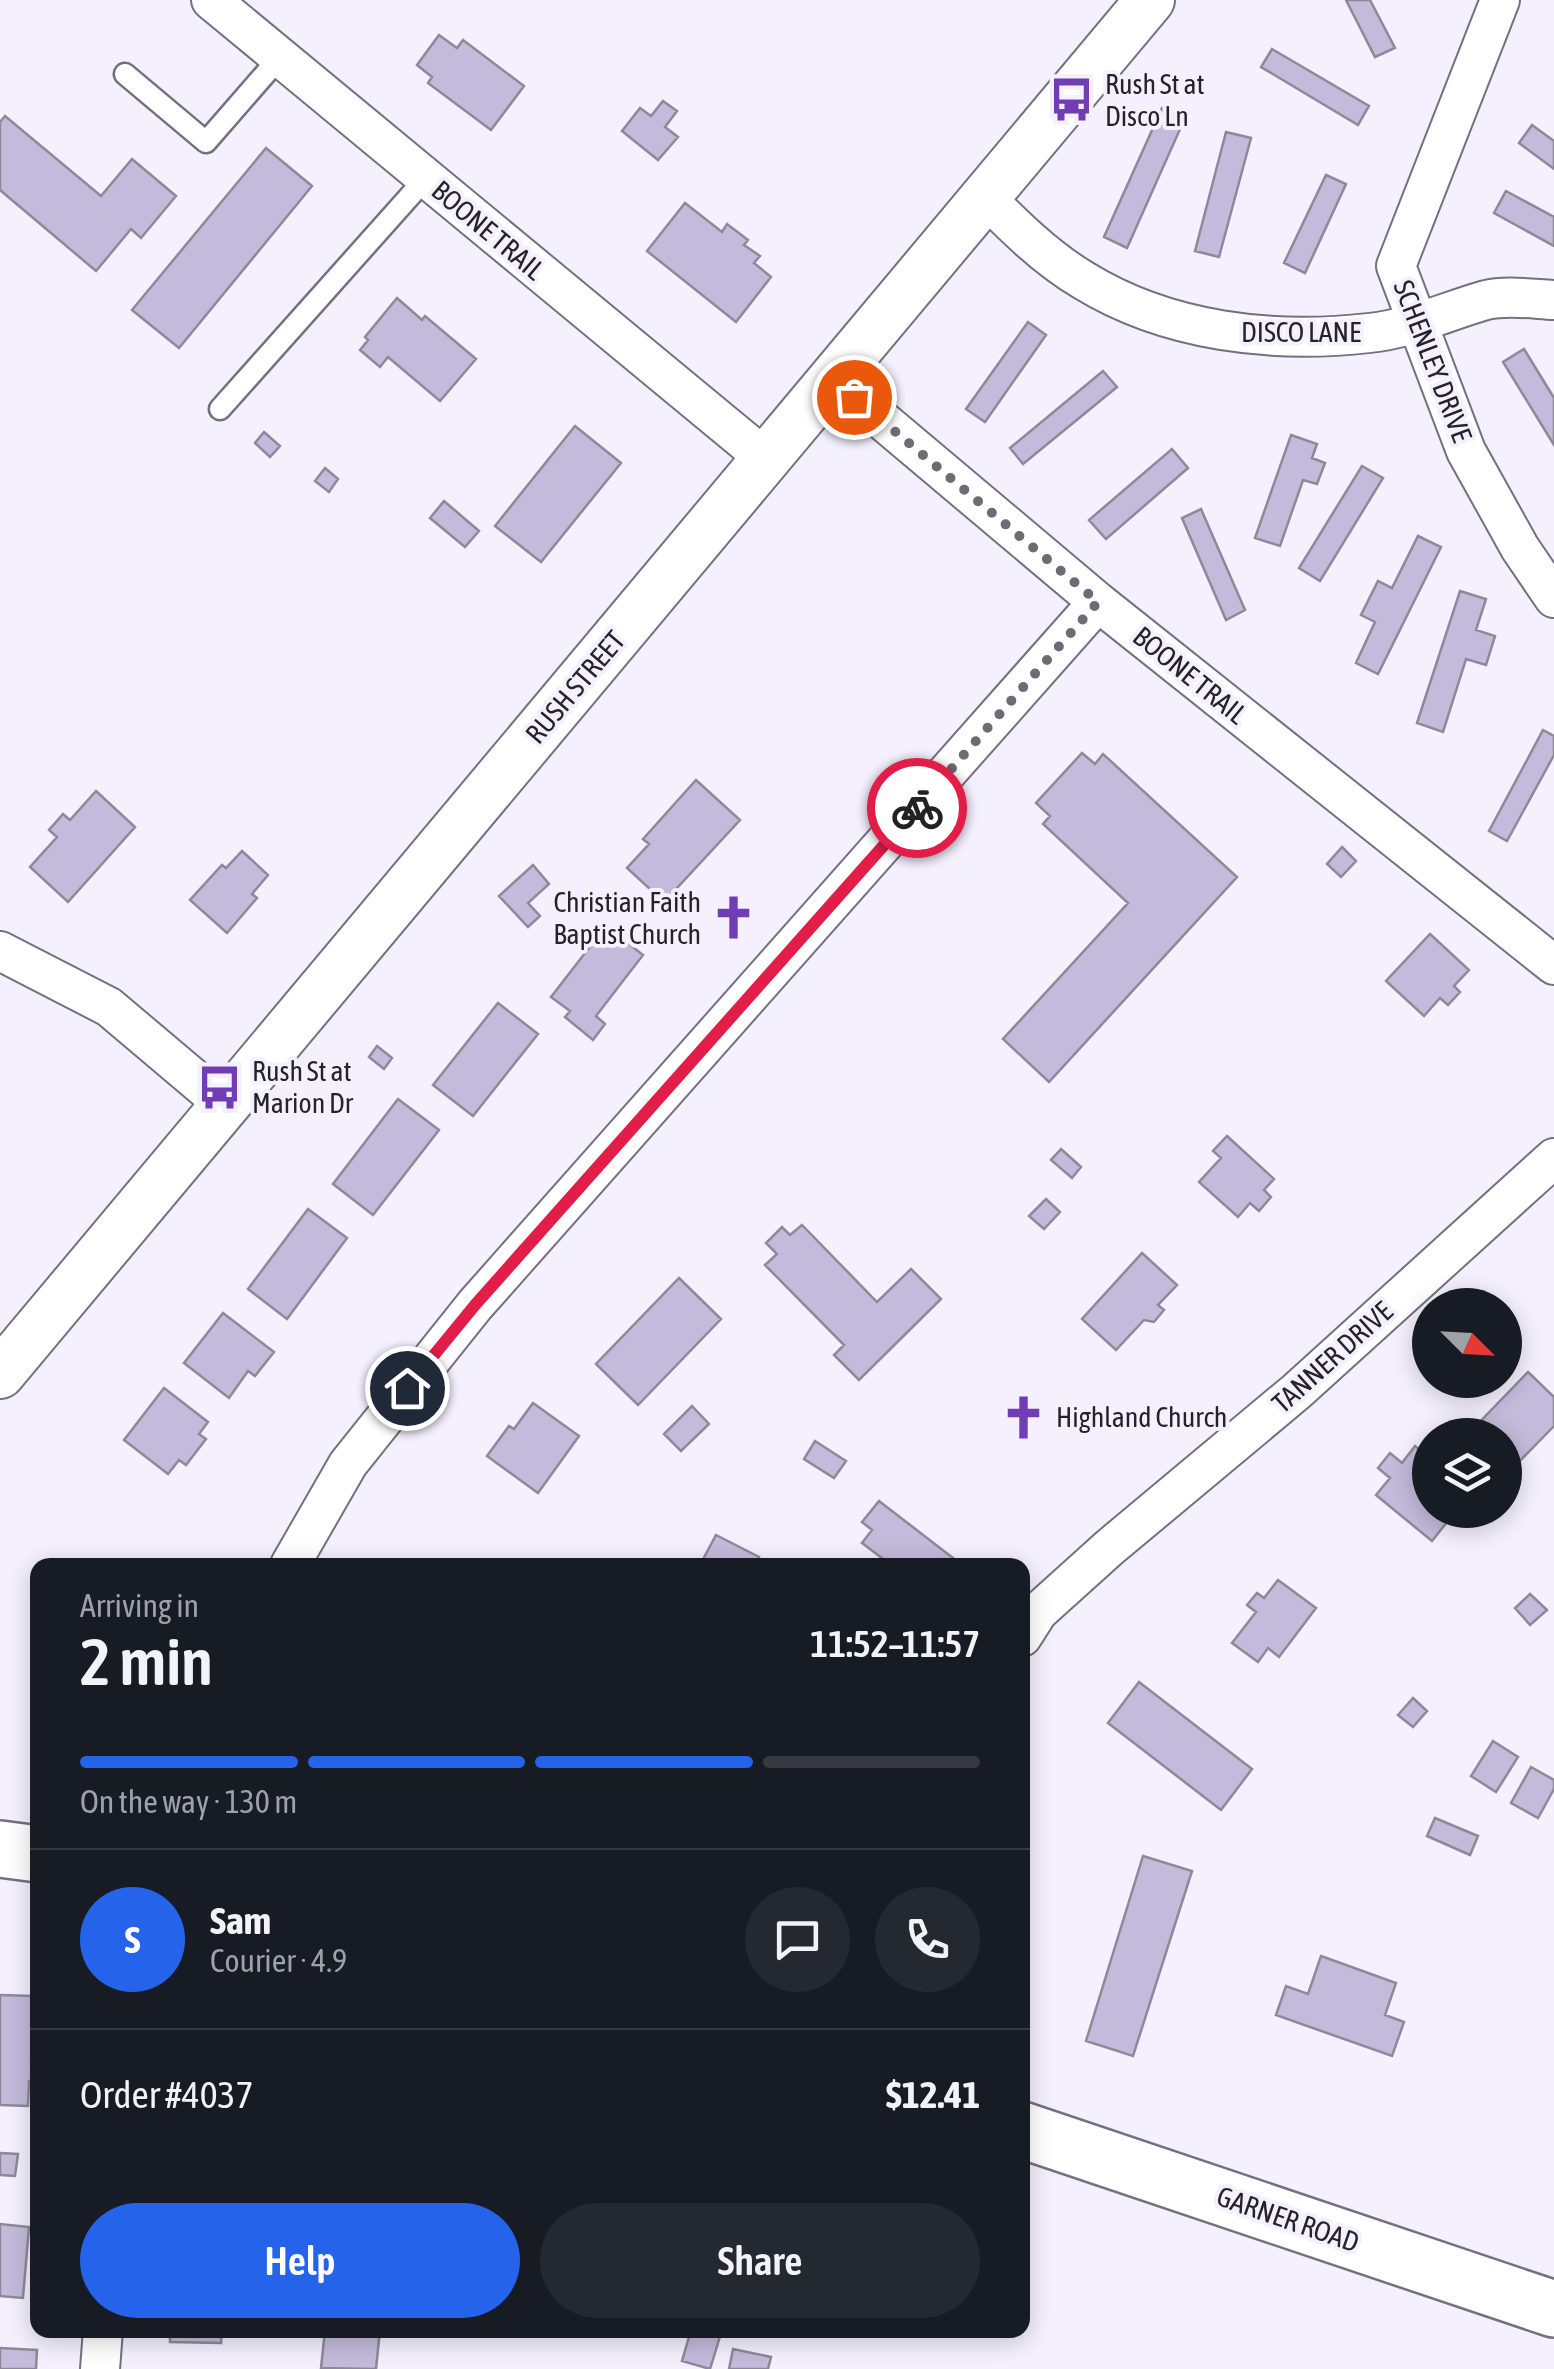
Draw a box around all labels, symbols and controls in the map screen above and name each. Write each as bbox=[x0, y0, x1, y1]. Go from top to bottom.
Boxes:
place label: Rush St at Disco Ln bbox=[1105, 68, 1205, 132]
bus stop icon: Rush St at Disco Ln bbox=[1048, 76, 1096, 124]
street label: BOONE TRAIL bbox=[426, 174, 551, 286]
street label: SCHENLEY DRIVE bbox=[1387, 276, 1479, 446]
street label: DISCO LANE bbox=[1241, 316, 1361, 348]
pin bbox=[812, 355, 897, 440]
icon: bag bbox=[827, 370, 882, 425]
street label: BOONE TRAIL bbox=[1127, 620, 1253, 730]
street label: RUSH STREET bbox=[519, 624, 631, 750]
courier bbox=[867, 758, 967, 858]
icon: bike bbox=[890, 781, 945, 836]
place label: Christian Faith Baptist Church bbox=[553, 886, 701, 950]
church icon: Christian Faith Baptist Church bbox=[710, 894, 758, 942]
place label: Rush St at Marion Dr bbox=[252, 1055, 354, 1119]
bus stop icon: Rush St at Marion Dr bbox=[195, 1063, 243, 1111]
north arrow bbox=[1412, 1288, 1522, 1398]
map controls bbox=[1412, 1288, 1522, 1528]
street label: TANNER DRIVE bbox=[1265, 1295, 1399, 1419]
pin bbox=[365, 1346, 450, 1431]
icon: home bbox=[380, 1361, 435, 1416]
church icon: Highland Church bbox=[999, 1393, 1047, 1441]
place label: Highland Church bbox=[1056, 1401, 1227, 1433]
button: layers bbox=[1412, 1418, 1522, 1528]
text: Arriving in bbox=[80, 1587, 199, 1624]
text: 11:52–11:57 bbox=[810, 1622, 980, 1665]
text: 2 min bbox=[80, 1624, 213, 1699]
text: On the way · 130 m bbox=[80, 1783, 297, 1820]
button: chat bbox=[745, 1887, 850, 1992]
button: phone bbox=[875, 1887, 980, 1992]
text: Sam bbox=[210, 1899, 271, 1942]
text: S bbox=[125, 1918, 140, 1961]
text: Courier · 4.9 bbox=[210, 1942, 347, 1979]
text: Order #4037 bbox=[80, 2073, 253, 2116]
text: $12.41 bbox=[886, 2073, 980, 2116]
street label: GARNER ROAD bbox=[1213, 2180, 1363, 2258]
button: Help bbox=[80, 2203, 520, 2318]
button: Share bbox=[540, 2203, 980, 2318]

